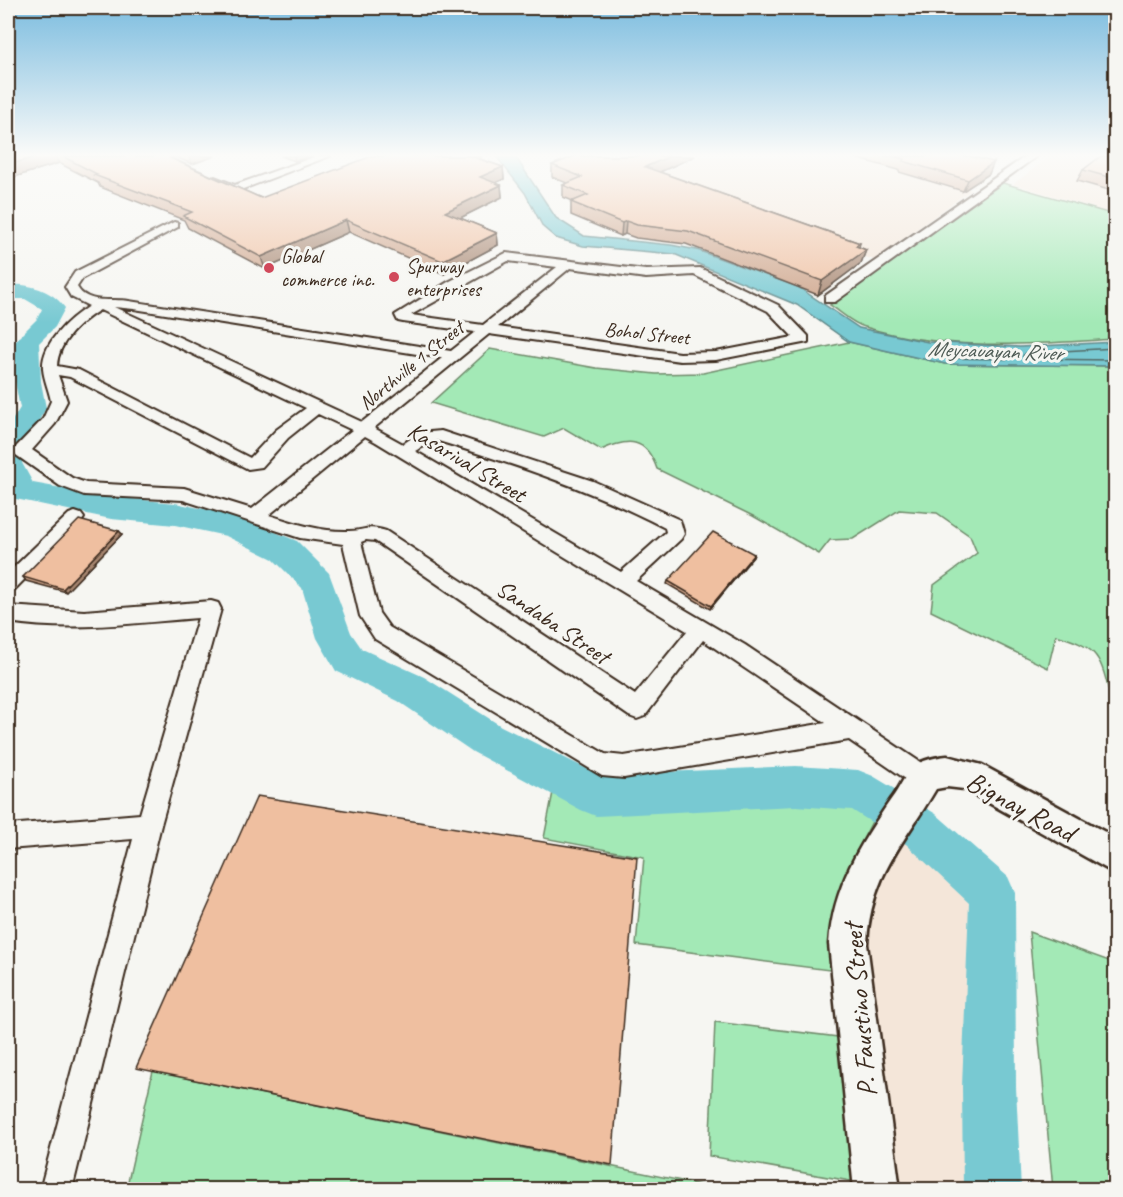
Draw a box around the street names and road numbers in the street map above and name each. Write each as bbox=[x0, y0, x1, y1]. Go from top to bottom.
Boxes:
street label: Northville 1 Street bbox=[354, 313, 471, 415]
street label: Bohol Street bbox=[603, 317, 693, 351]
street label: Kasarival Street bbox=[402, 415, 533, 510]
street label: Sandaba Street bbox=[491, 573, 618, 673]
street label: Bignay Road bbox=[960, 763, 1085, 851]
street label: P. Faustino Street bbox=[834, 918, 885, 1098]

